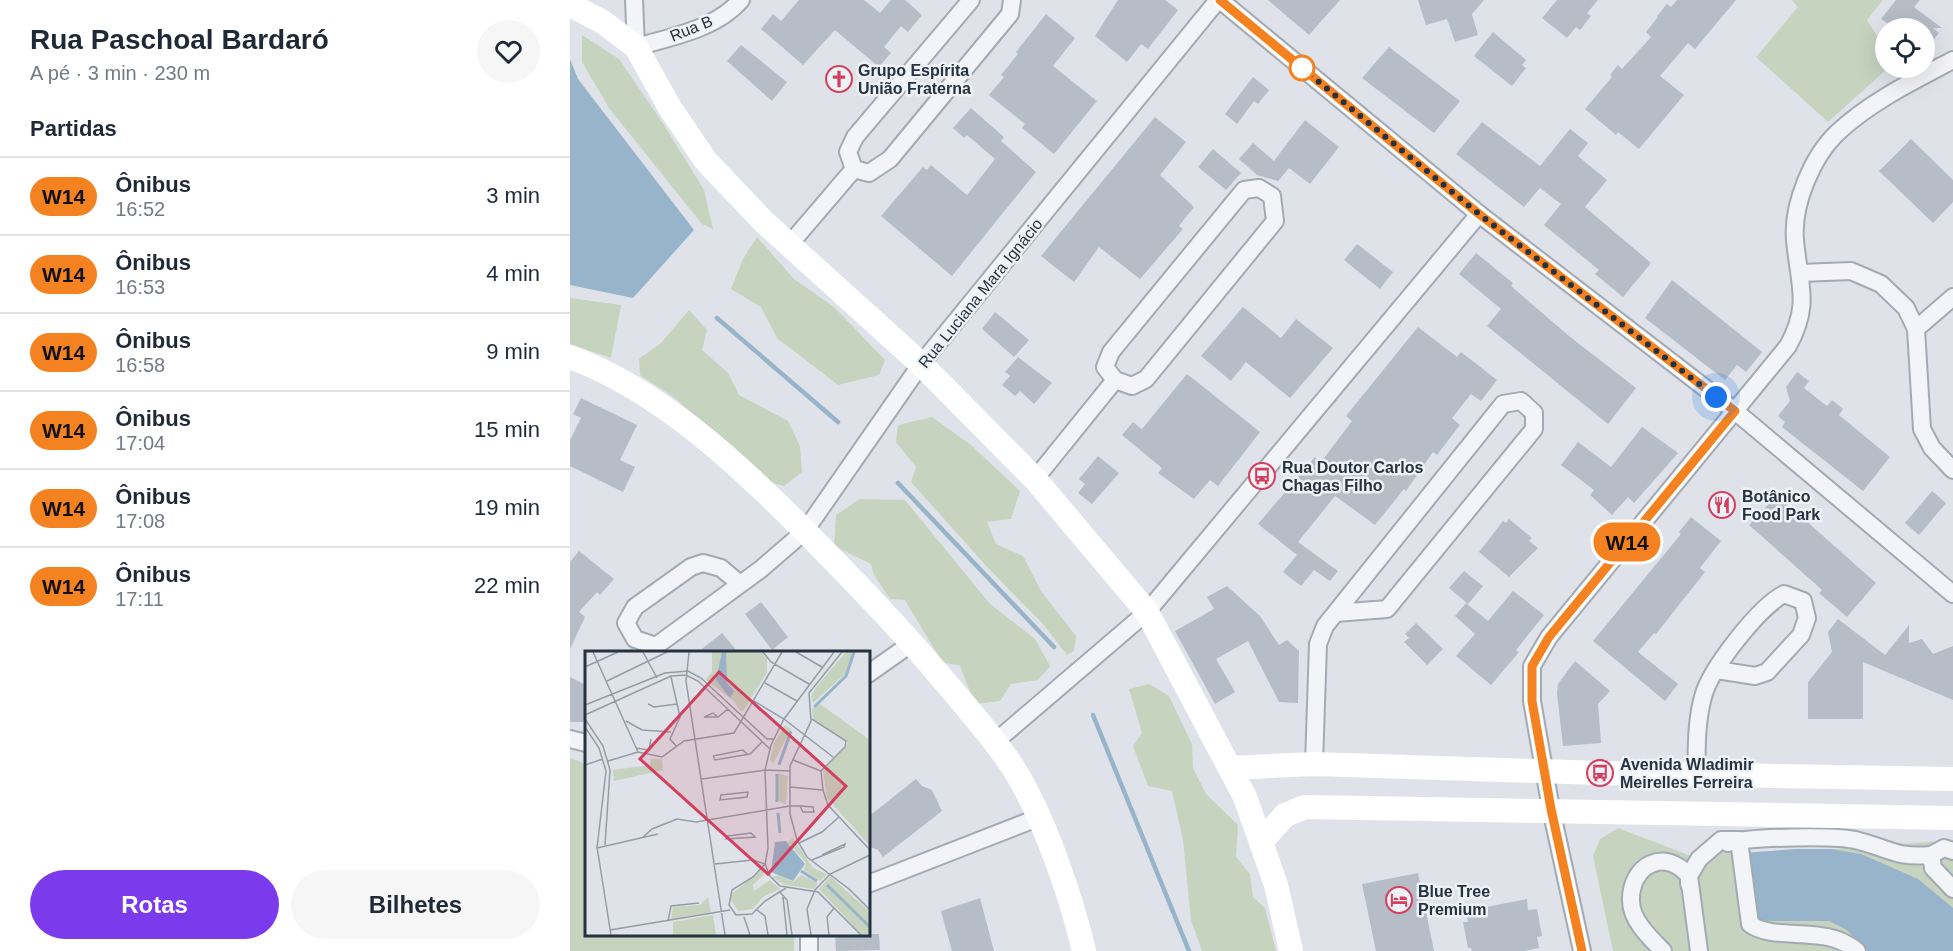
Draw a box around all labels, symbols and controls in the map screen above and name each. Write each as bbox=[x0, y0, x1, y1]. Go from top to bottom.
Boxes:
street label: Rua B bbox=[667, 12, 715, 45]
map controls bbox=[1875, 18, 1935, 78]
button: locate bbox=[1875, 18, 1935, 78]
button: heart bbox=[477, 20, 540, 83]
text: Rua Paschoal Bardaró bbox=[30, 24, 329, 55]
unlabelled marker bbox=[1289, 55, 1315, 81]
text: A pé · 3 min · 230 m bbox=[30, 62, 210, 84]
place label: Grupo Espírita União Fraterna bbox=[858, 62, 971, 97]
church icon: Grupo Espírita União Fraterna bbox=[824, 64, 854, 94]
text: Partidas bbox=[30, 116, 117, 141]
text: Ônibus bbox=[115, 172, 191, 197]
text: 3 min bbox=[486, 183, 540, 208]
text: W14 bbox=[42, 185, 85, 208]
text: 16:52 bbox=[115, 198, 165, 220]
street label: Rua Luciana Mara Ignácio bbox=[915, 215, 1046, 371]
text: Ônibus bbox=[115, 250, 191, 275]
text: 4 min bbox=[486, 261, 540, 286]
text: W14 bbox=[42, 263, 85, 286]
text: 16:53 bbox=[115, 276, 165, 298]
text: Ônibus bbox=[115, 328, 191, 353]
text: 9 min bbox=[486, 339, 540, 364]
text: W14 bbox=[42, 341, 85, 364]
text: 16:58 bbox=[115, 354, 165, 376]
your location bbox=[1701, 382, 1731, 412]
text: Ônibus bbox=[115, 406, 191, 431]
text: 15 min bbox=[474, 417, 540, 442]
text: W14 bbox=[42, 419, 85, 442]
text: 17:04 bbox=[115, 432, 165, 454]
place label: Rua Doutor Carlos Chagas Filho bbox=[1282, 459, 1423, 494]
bus stop icon: Rua Doutor Carlos Chagas Filho bbox=[1247, 461, 1277, 491]
text: Ônibus bbox=[115, 484, 191, 509]
place label: Botânico Food Park bbox=[1742, 488, 1820, 523]
restaurant icon: Botânico Food Park bbox=[1707, 490, 1737, 520]
text: 19 min bbox=[474, 495, 540, 520]
text: W14 bbox=[42, 497, 85, 520]
text: 17:08 bbox=[115, 510, 165, 532]
line badge: W14 bbox=[1592, 522, 1662, 562]
text: W14 bbox=[1605, 531, 1649, 554]
text: Ônibus bbox=[115, 562, 191, 587]
text: 22 min bbox=[474, 573, 540, 598]
text: W14 bbox=[42, 575, 85, 598]
text: 17:11 bbox=[115, 588, 164, 610]
inset map bbox=[585, 651, 870, 936]
place label: Avenida Wladimir Meirelles Ferreira bbox=[1620, 756, 1754, 791]
bus stop icon: Avenida Wladimir Meirelles Ferreira bbox=[1585, 758, 1615, 788]
button: Rotas bbox=[30, 870, 279, 939]
button: Bilhetes bbox=[291, 870, 540, 939]
place label: Blue Tree Premium bbox=[1418, 883, 1490, 918]
hotel icon: Blue Tree Premium bbox=[1384, 885, 1414, 915]

